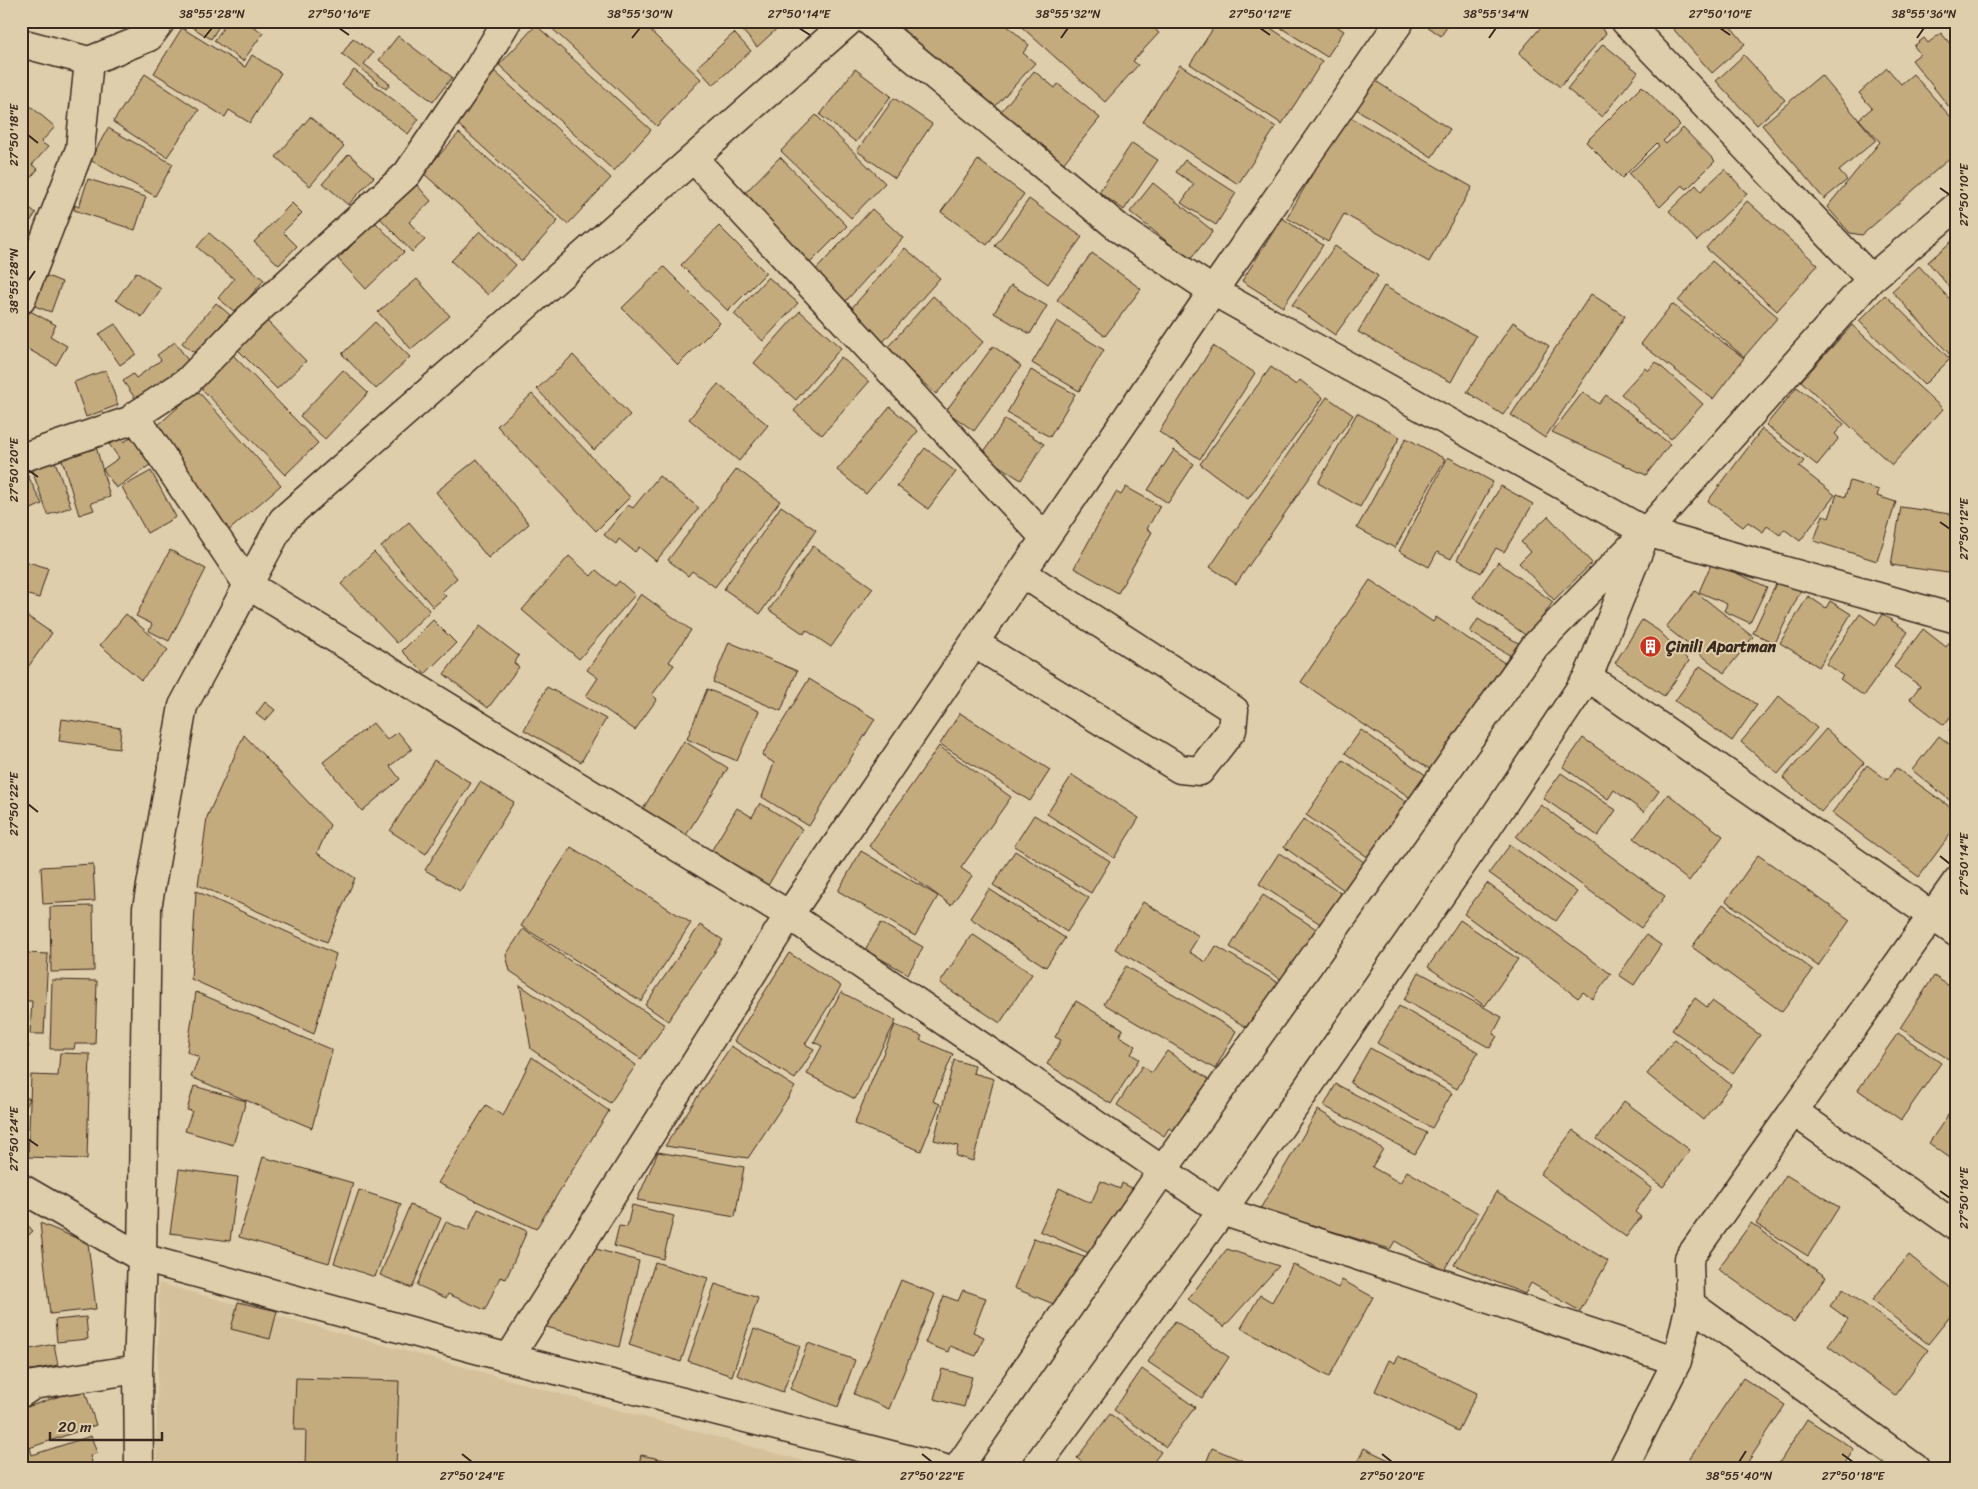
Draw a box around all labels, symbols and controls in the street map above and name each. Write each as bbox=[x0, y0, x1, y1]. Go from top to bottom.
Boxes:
text: 38°55'28"N bbox=[179, 3, 245, 25]
text: 27°50'16"E bbox=[308, 3, 371, 25]
text: 38°55'30"N bbox=[607, 3, 673, 25]
text: 27°50'14"E bbox=[768, 3, 832, 25]
text: 38°55'32"N bbox=[1036, 3, 1101, 25]
text: 27°50'12"E bbox=[1229, 3, 1292, 25]
text: 38°55'34"N bbox=[1463, 3, 1529, 25]
text: 27°50'10"E bbox=[1689, 3, 1753, 25]
text: 38°55'36"N bbox=[1892, 3, 1957, 25]
text: 27°50'18"E bbox=[3, 103, 25, 166]
text: 27°50'10"E bbox=[1953, 162, 1975, 226]
text: 38°55'28"N bbox=[3, 248, 25, 314]
text: 27°50'20"E bbox=[3, 436, 25, 502]
text: 27°50'12"E bbox=[1953, 497, 1975, 560]
place label: Çinili Apartman bbox=[1665, 632, 1776, 661]
building icon: Çinili Apartman bbox=[1638, 634, 1662, 658]
text: 27°50'22"E bbox=[3, 771, 25, 836]
text: 27°50'14"E bbox=[1953, 831, 1975, 895]
text: 27°50'24"E bbox=[3, 1105, 25, 1171]
text: 27°50'16"E bbox=[1953, 1166, 1975, 1229]
scale bar bbox=[50, 1409, 162, 1441]
text: 20 m bbox=[58, 1414, 92, 1440]
text: 27°50'24"E bbox=[440, 1465, 506, 1487]
text: 27°50'22"E bbox=[900, 1465, 965, 1487]
text: 27°50'20"E bbox=[1360, 1465, 1426, 1487]
text: 38°55'40"N bbox=[1706, 1465, 1773, 1487]
text: 27°50'18"E bbox=[1822, 1465, 1885, 1487]

